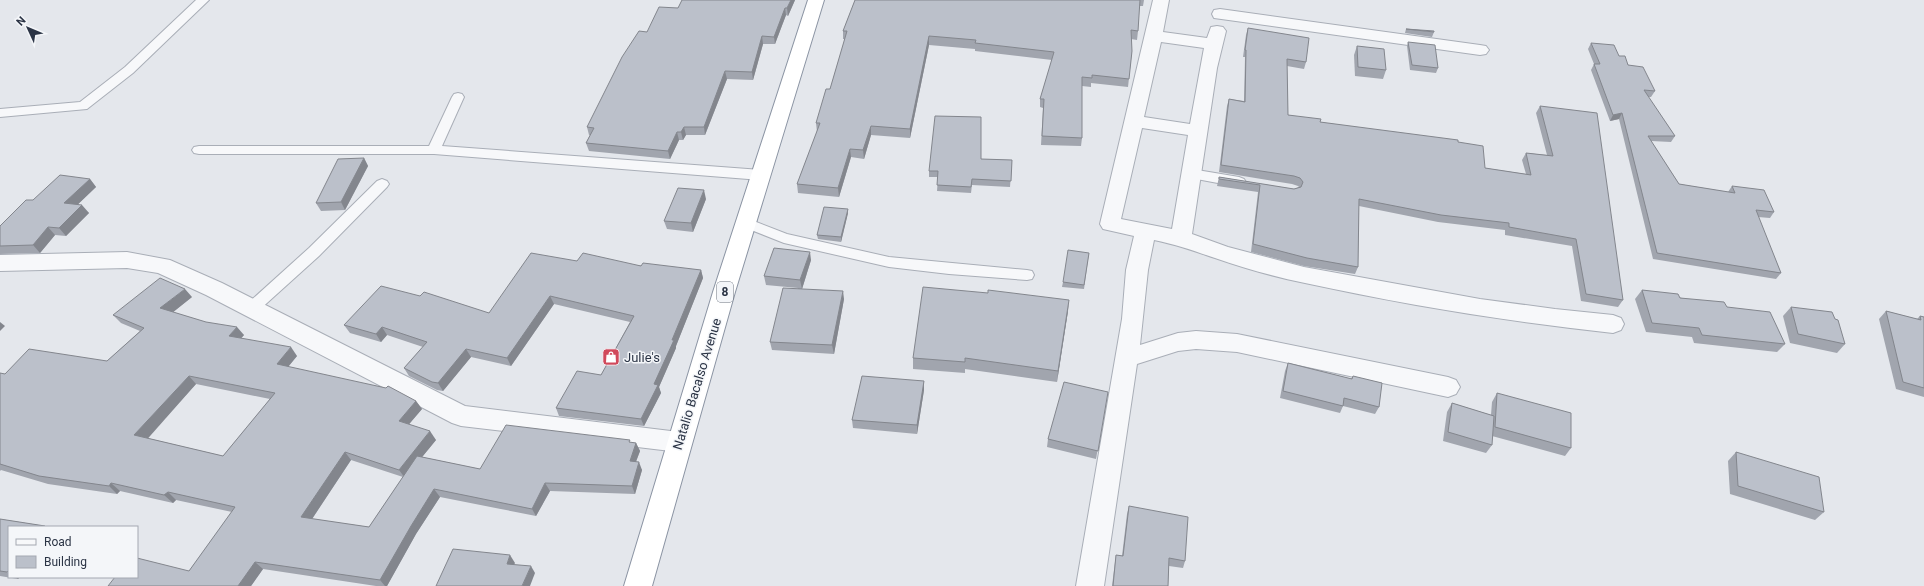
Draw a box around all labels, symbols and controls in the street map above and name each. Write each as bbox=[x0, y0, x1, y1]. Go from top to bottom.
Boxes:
north arrow bbox=[8, 8, 48, 48]
text: N bbox=[14, 14, 29, 29]
road number: 8 bbox=[717, 282, 733, 302]
street label: Natalio Bacalso Avenue bbox=[670, 316, 724, 452]
shop icon: Julie's bbox=[601, 347, 621, 367]
place label: Julie's bbox=[624, 350, 660, 365]
legend bbox=[8, 526, 138, 578]
text: Road bbox=[44, 535, 72, 549]
text: Building bbox=[44, 555, 87, 569]

